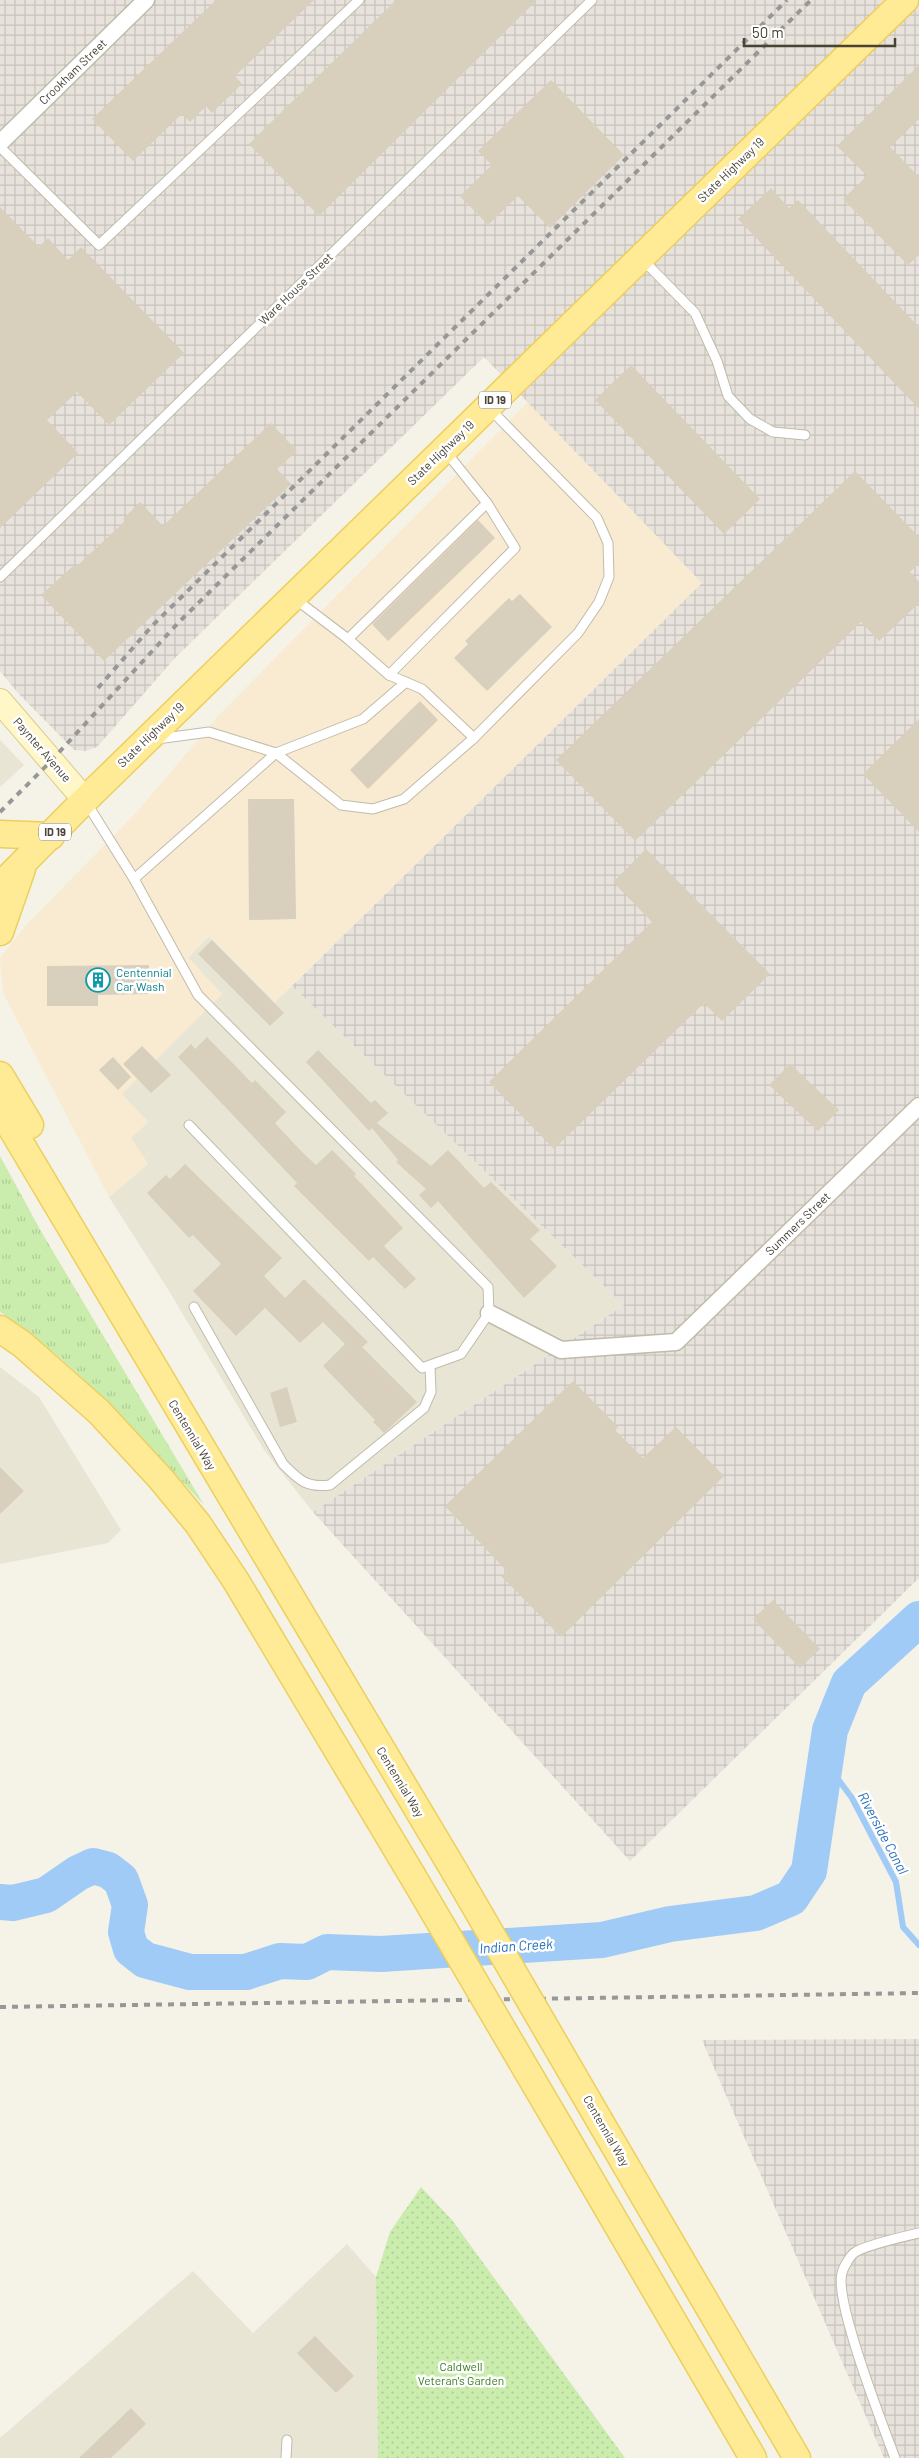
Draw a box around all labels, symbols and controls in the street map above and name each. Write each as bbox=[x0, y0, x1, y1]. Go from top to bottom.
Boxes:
scale bar bbox=[744, 15, 895, 47]
text: 50 m bbox=[752, 23, 784, 41]
street label: Crookham Street bbox=[36, 36, 109, 107]
street label: State Highway 19 bbox=[694, 134, 766, 205]
street label: Ware House Street bbox=[255, 249, 335, 327]
road number: ID 19 bbox=[479, 392, 511, 408]
street label: State Highway 19 bbox=[404, 417, 476, 488]
street label: State Highway 19 bbox=[114, 699, 186, 770]
street label: Paynter Avenue bbox=[11, 714, 74, 784]
road number: ID 19 bbox=[39, 824, 71, 840]
place label: Centennial Car Wash bbox=[116, 965, 172, 993]
building icon: Centennial Car Wash bbox=[85, 967, 111, 993]
street label: Summers Street bbox=[762, 1189, 833, 1258]
street label: Centennial Way bbox=[166, 1397, 220, 1473]
street label: Centennial Way bbox=[374, 1744, 428, 1820]
water label: Riverside Canal bbox=[855, 1789, 912, 1877]
water label: Indian Creek bbox=[479, 1934, 553, 1957]
street label: Centennial Way bbox=[581, 2093, 633, 2169]
park label: Caldwell Veteran's Garden bbox=[418, 2359, 504, 2387]

